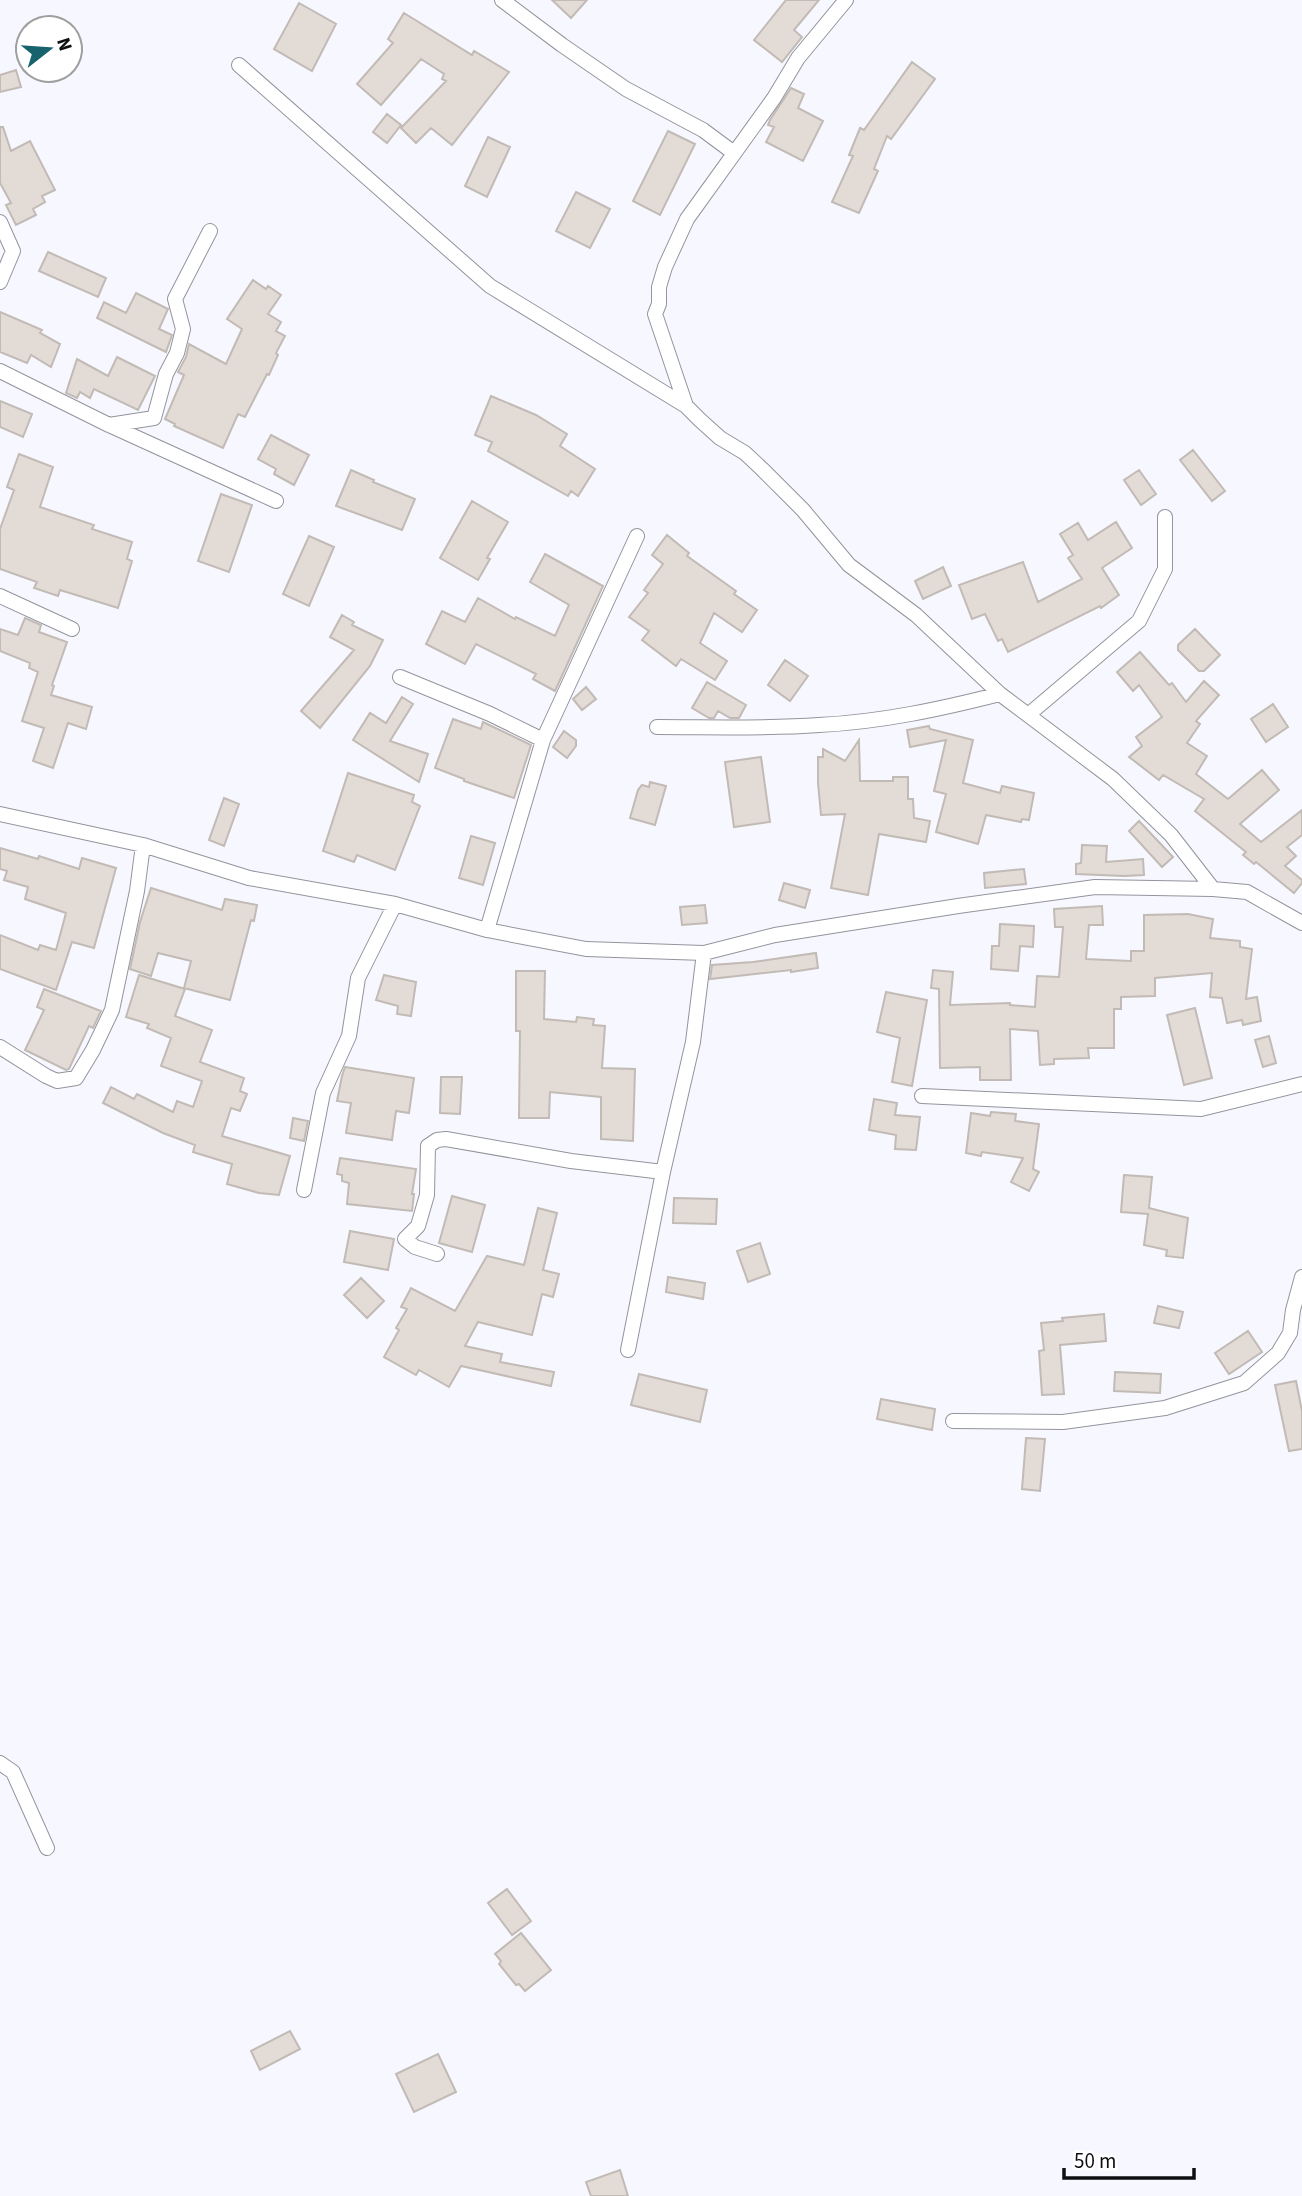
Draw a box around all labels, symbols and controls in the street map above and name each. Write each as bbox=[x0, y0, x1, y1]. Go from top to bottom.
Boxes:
north arrow bbox=[14, 14, 84, 84]
text: N bbox=[49, 34, 79, 54]
scale bar bbox=[1064, 2136, 1194, 2180]
text: 50 m bbox=[1074, 2146, 1116, 2176]

